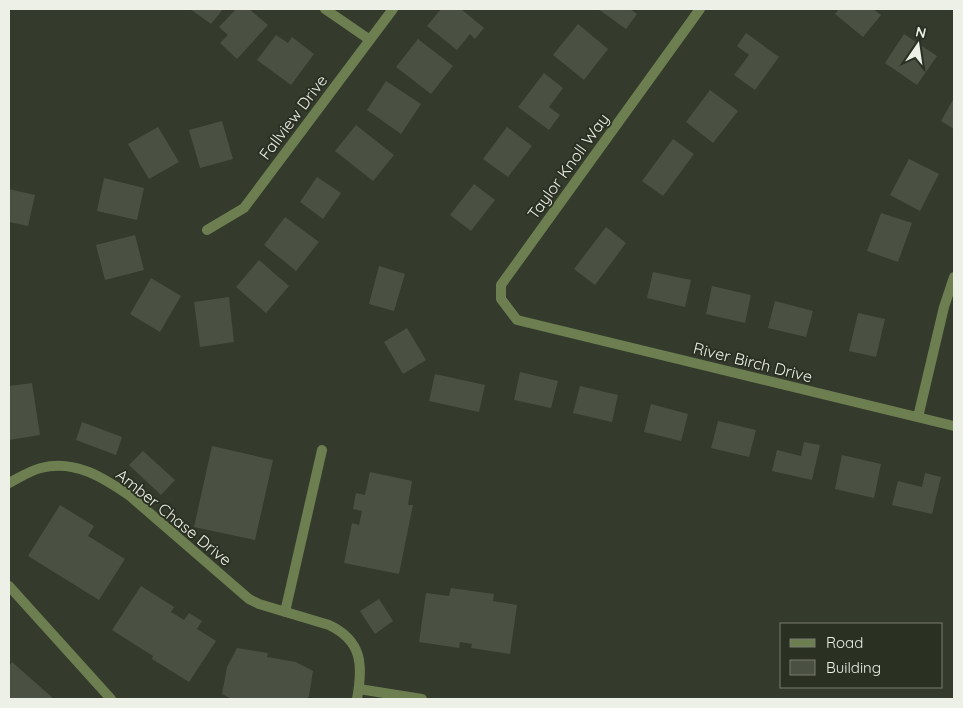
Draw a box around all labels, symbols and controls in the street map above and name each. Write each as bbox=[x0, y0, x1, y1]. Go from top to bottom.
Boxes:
north arrow bbox=[893, 20, 943, 70]
text: N bbox=[914, 22, 928, 42]
street label: Fallview Drive bbox=[255, 71, 331, 163]
street label: Taylor Knoll Way bbox=[523, 109, 613, 223]
street label: River Birch Drive bbox=[691, 338, 815, 386]
street label: Amber Chase Drive bbox=[112, 464, 236, 570]
legend bbox=[780, 623, 943, 688]
text: Road bbox=[826, 633, 863, 652]
text: Building bbox=[826, 658, 881, 677]

